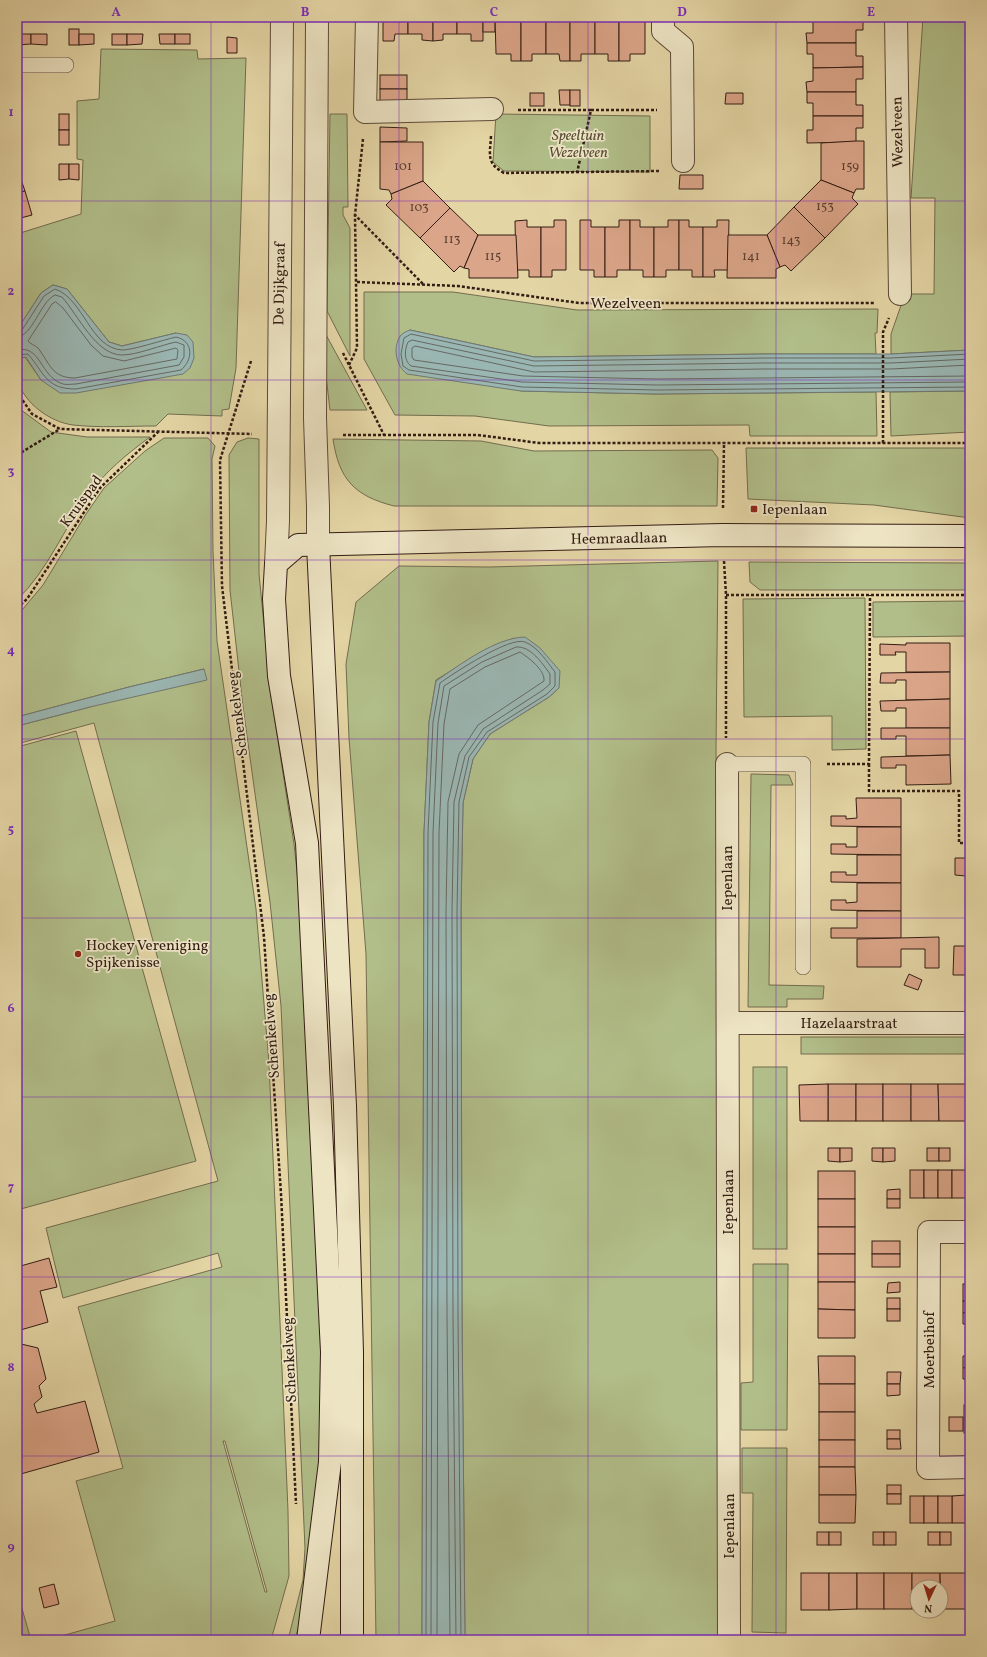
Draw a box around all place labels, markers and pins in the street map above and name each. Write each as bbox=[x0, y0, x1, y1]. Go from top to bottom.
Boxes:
place label: Iepenlaan bbox=[762, 500, 828, 521]
marker: Iepenlaan bbox=[749, 504, 759, 514]
place label: Hockey Vereniging Spijkenisse bbox=[86, 936, 209, 974]
marker: Hockey Vereniging Spijkenisse bbox=[73, 949, 83, 959]

